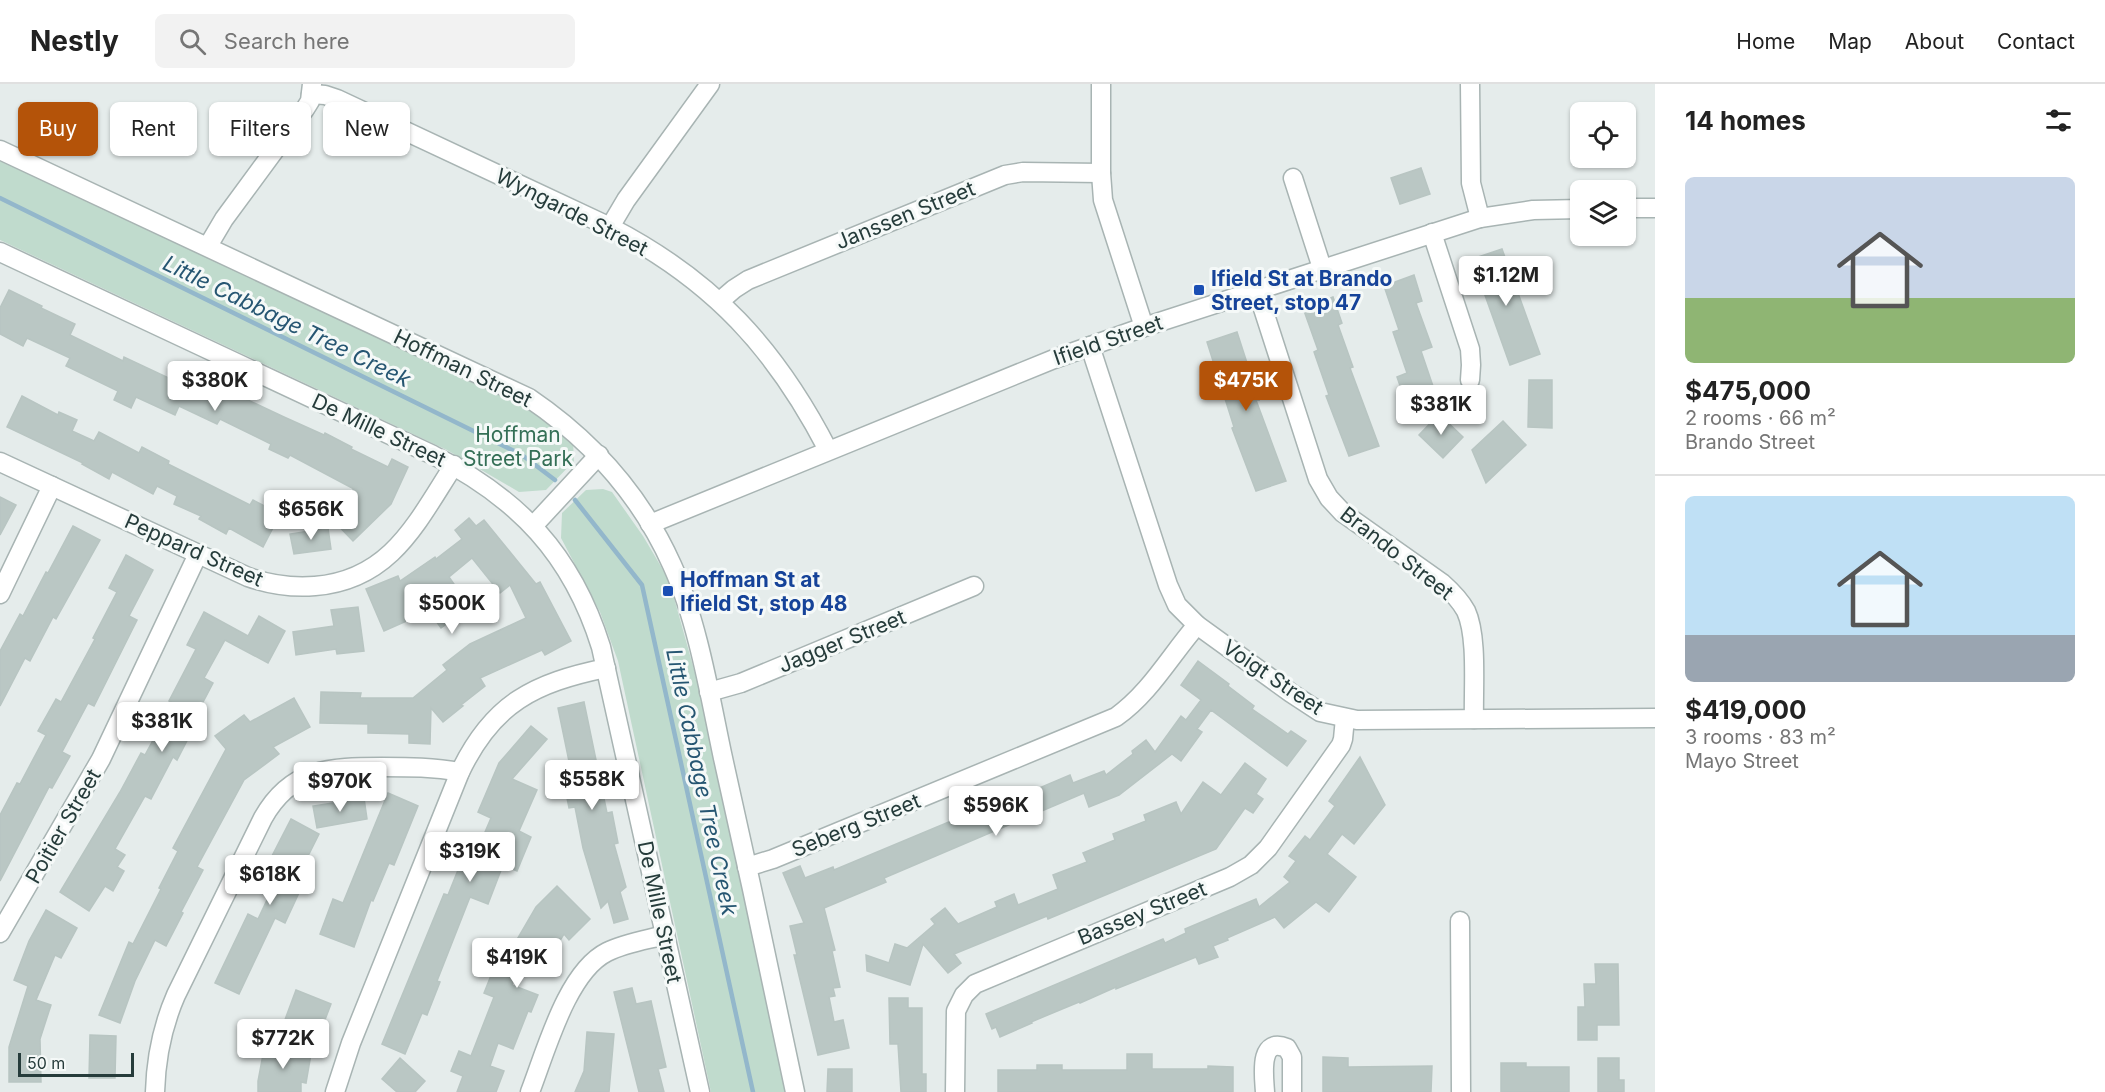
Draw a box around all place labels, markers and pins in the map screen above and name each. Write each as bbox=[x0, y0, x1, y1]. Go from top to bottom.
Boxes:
pin: $1.12M bbox=[1457, 256, 1555, 307]
place label: Ifield St at Brando Street, stop 47 bbox=[1211, 266, 1392, 315]
marker: Ifield St at Brando Street, stop 47 bbox=[1192, 283, 1206, 297]
pin: $380K bbox=[173, 361, 257, 412]
pin: $475K bbox=[1204, 361, 1288, 412]
pin: $381K bbox=[1399, 385, 1483, 436]
pin: $656K bbox=[269, 490, 353, 541]
place label: Hoffman St at Ifield St, stop 48 bbox=[680, 567, 848, 616]
pin: $500K bbox=[410, 584, 494, 635]
marker: Hoffman St at Ifield St, stop 48 bbox=[661, 584, 675, 598]
pin: $381K bbox=[120, 702, 204, 753]
pin: $558K bbox=[550, 760, 634, 811]
pin: $970K bbox=[298, 762, 382, 813]
pin: $596K bbox=[954, 786, 1038, 837]
pin: $319K bbox=[428, 832, 512, 883]
pin: $618K bbox=[228, 855, 312, 906]
pin: $419K bbox=[475, 938, 559, 989]
pin: $772K bbox=[241, 1019, 325, 1070]

